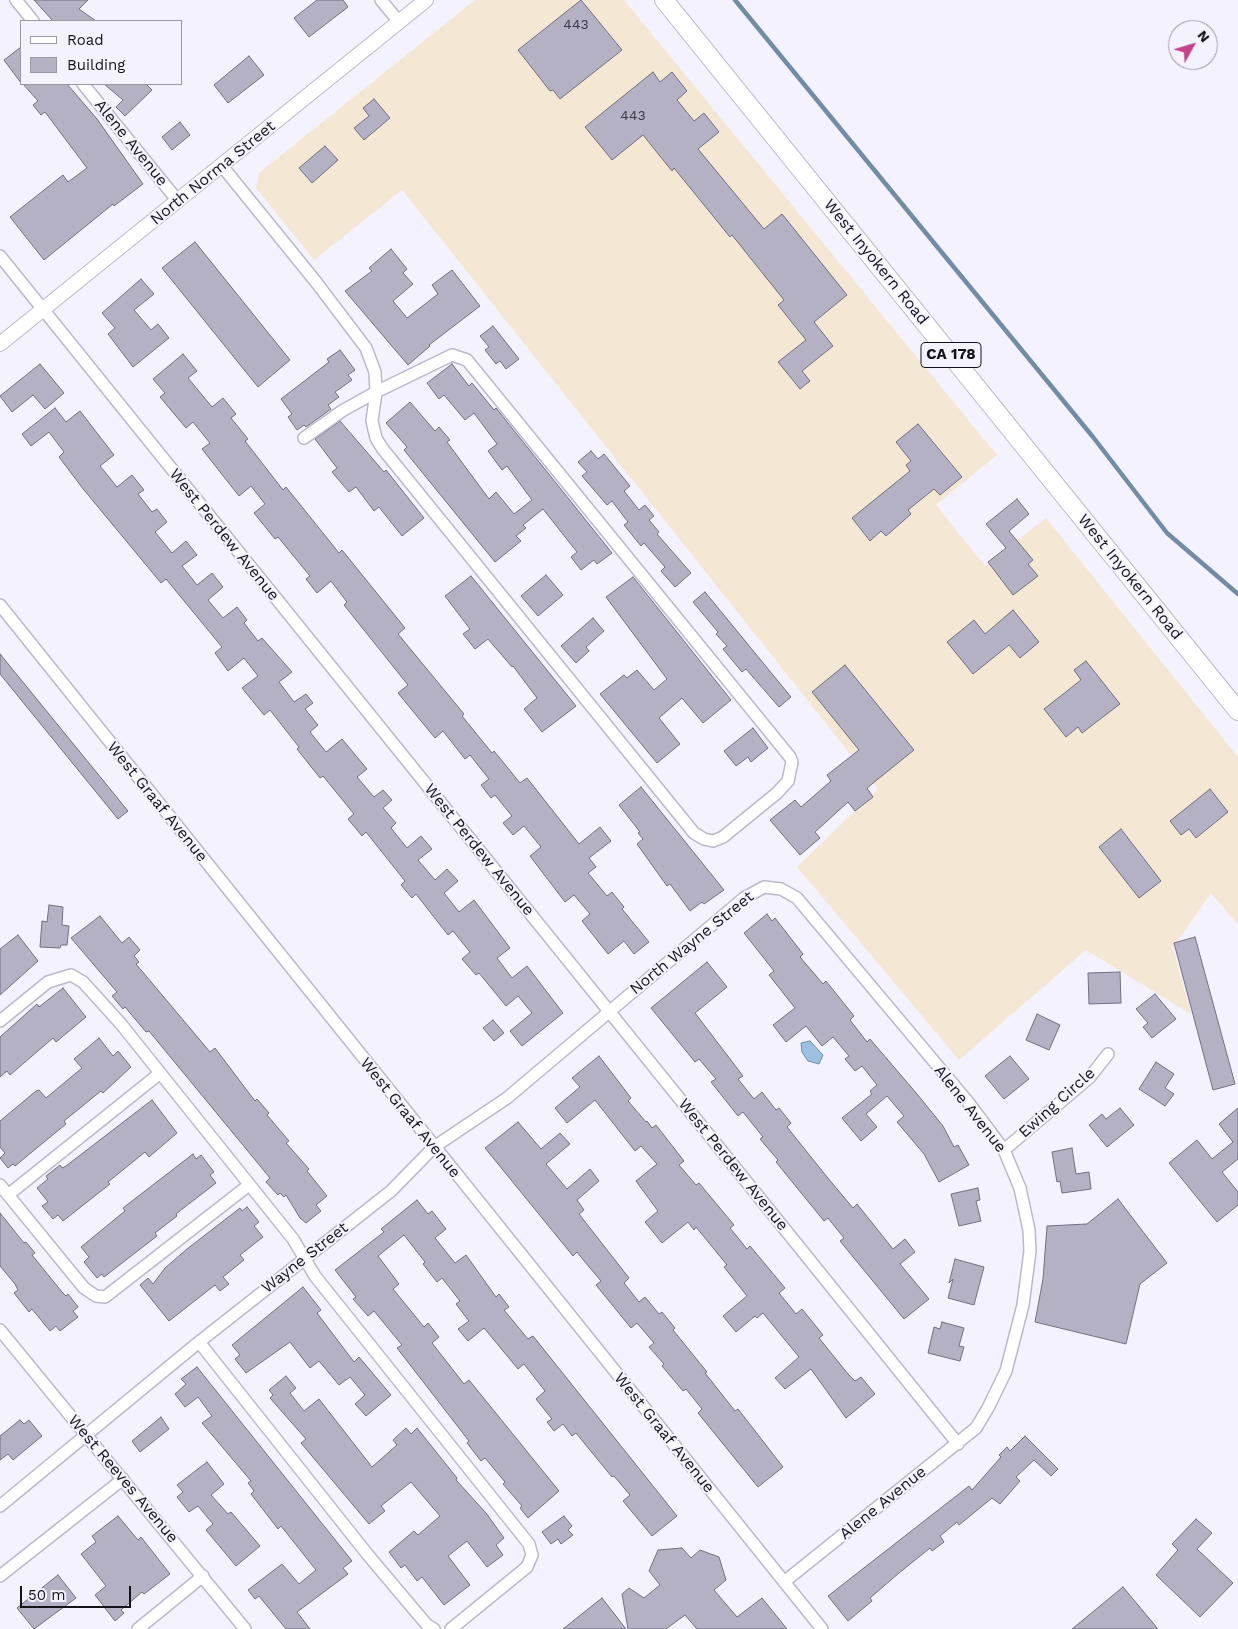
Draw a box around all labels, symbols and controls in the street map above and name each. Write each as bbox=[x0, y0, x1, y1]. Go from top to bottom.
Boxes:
house number: 443 bbox=[563, 17, 589, 33]
legend bbox=[20, 20, 182, 85]
north arrow bbox=[1168, 20, 1218, 70]
text: N bbox=[1194, 27, 1213, 45]
text: Road bbox=[67, 31, 104, 49]
text: Building bbox=[67, 56, 125, 74]
street label: Alene Avenue bbox=[90, 96, 172, 190]
house number: 443 bbox=[620, 108, 646, 124]
street label: North Norma Street bbox=[147, 117, 279, 229]
street label: West Inyokern Road bbox=[820, 195, 932, 329]
road number: CA 178 bbox=[921, 342, 981, 368]
street label: West Perdew Avenue bbox=[165, 465, 283, 605]
street label: West Inyokern Road bbox=[1074, 510, 1186, 644]
street label: West Graaf Avenue bbox=[103, 738, 211, 866]
street label: West Perdew Avenue bbox=[420, 780, 538, 920]
street label: North Wayne Street bbox=[626, 887, 758, 999]
street label: West Graaf Avenue bbox=[356, 1054, 464, 1182]
street label: Alene Avenue bbox=[930, 1061, 1010, 1157]
street label: Ewing Circle bbox=[1015, 1064, 1099, 1142]
street label: West Perdew Avenue bbox=[674, 1095, 792, 1235]
street label: Wayne Street bbox=[258, 1218, 352, 1298]
street label: West Graaf Avenue bbox=[610, 1369, 718, 1497]
street label: West Reeves Avenue bbox=[64, 1411, 182, 1547]
street label: Alene Avenue bbox=[836, 1462, 930, 1544]
scale bar bbox=[22, 1576, 134, 1608]
text: 50 m bbox=[28, 1586, 65, 1604]

